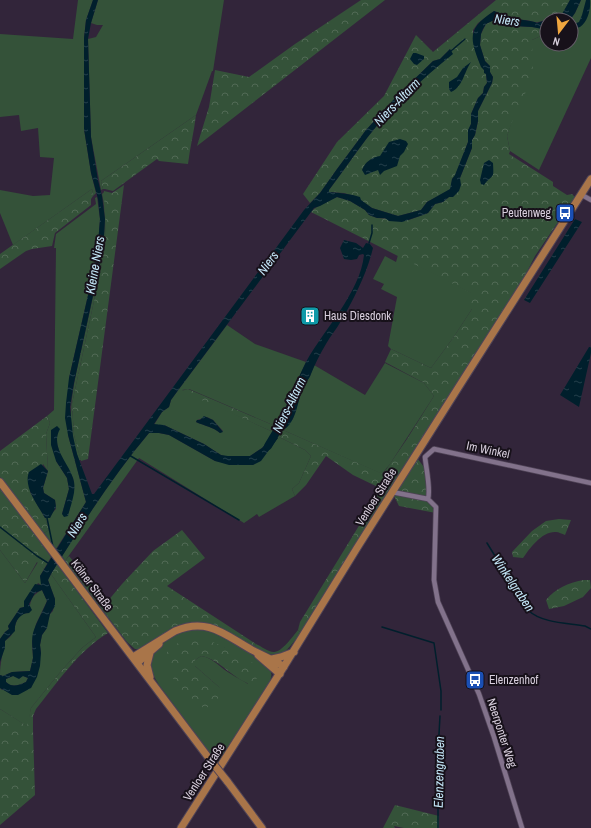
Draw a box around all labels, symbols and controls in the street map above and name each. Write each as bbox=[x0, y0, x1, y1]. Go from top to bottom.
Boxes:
water label: Niers bbox=[493, 10, 521, 30]
north arrow bbox=[539, 12, 579, 52]
text: N bbox=[551, 34, 561, 49]
water label: Niers-Altarm bbox=[370, 75, 424, 129]
bus stop icon: Peutenweg bbox=[554, 202, 576, 224]
place label: Peutenweg bbox=[502, 205, 552, 221]
water label: Kleine Niers bbox=[82, 235, 108, 295]
water label: Niers bbox=[254, 248, 282, 278]
building icon: Haus Diesdonk bbox=[299, 305, 321, 327]
place label: Haus Diesdonk bbox=[324, 308, 391, 324]
water label: Niers-Altarm bbox=[268, 374, 310, 436]
street label: Im Winkel bbox=[465, 438, 511, 462]
street label: Venloer Straße bbox=[352, 465, 400, 529]
water label: Niers bbox=[63, 510, 91, 540]
water label: Winkelgraben bbox=[488, 551, 538, 615]
street label: Kölner Straße bbox=[67, 556, 117, 614]
bus stop icon: Elenzenhof bbox=[464, 669, 486, 691]
place label: Elenzenhof bbox=[489, 672, 539, 688]
street label: Neerponter Weg bbox=[483, 696, 521, 770]
water label: Elenzengraben bbox=[430, 736, 448, 808]
street label: Venloer Straße bbox=[179, 740, 229, 804]

